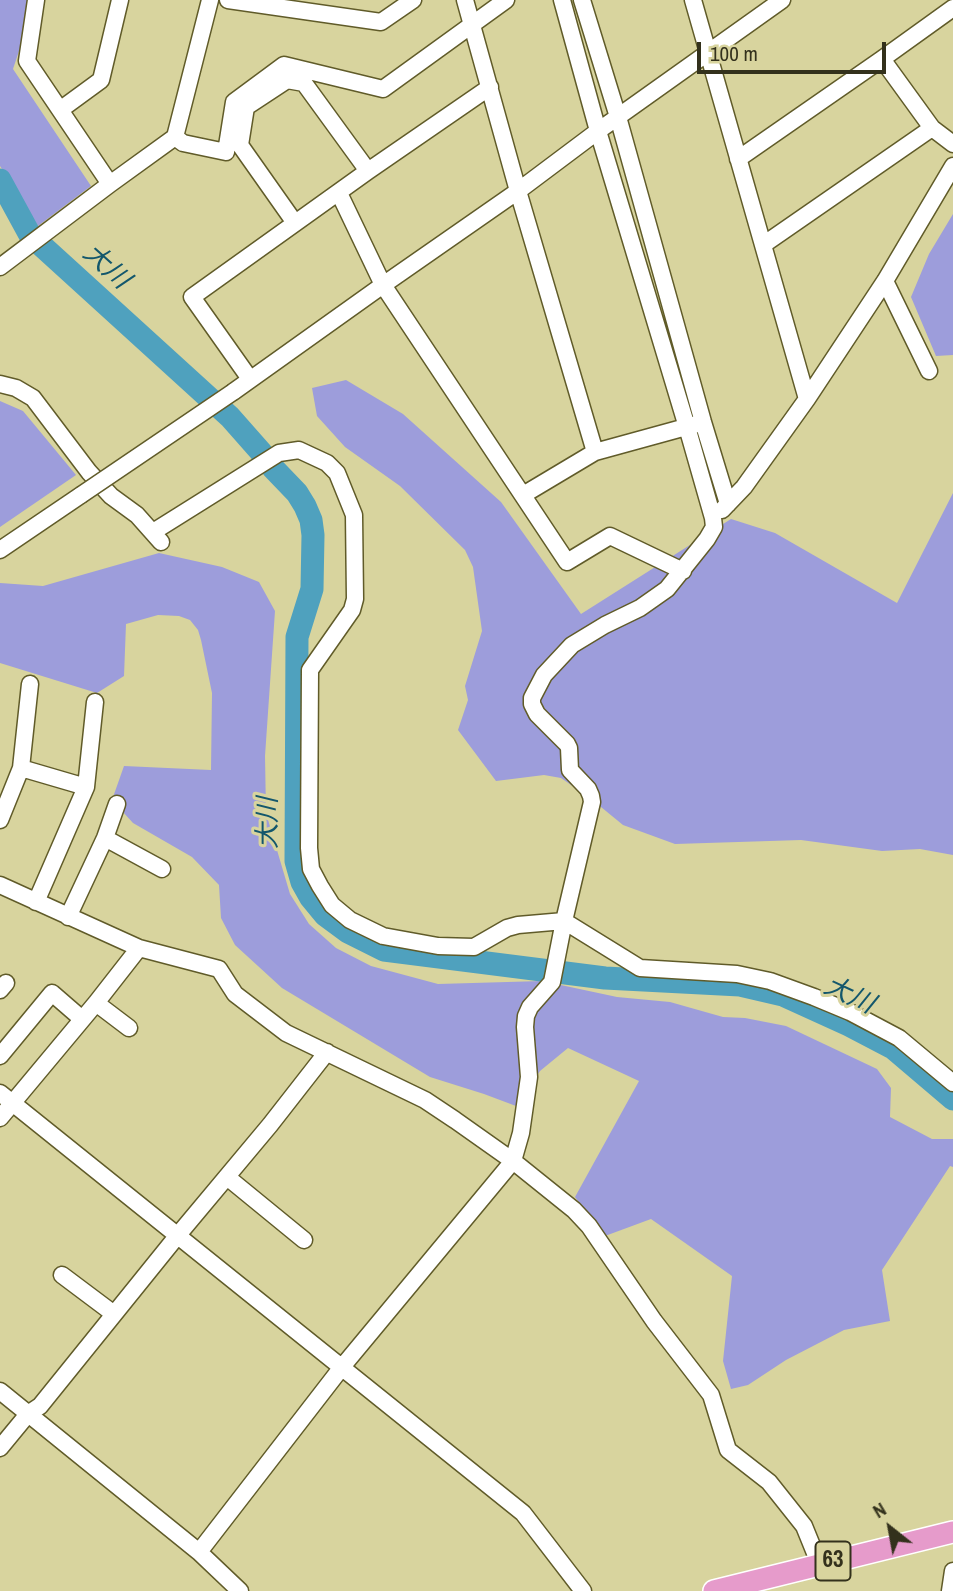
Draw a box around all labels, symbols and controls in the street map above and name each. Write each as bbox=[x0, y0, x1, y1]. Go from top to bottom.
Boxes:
scale bar bbox=[701, 28, 890, 72]
text: 100 m bbox=[710, 39, 758, 68]
water label: 大川 bbox=[76, 238, 136, 296]
water label: 大川 bbox=[253, 797, 285, 849]
water label: 大川 bbox=[819, 971, 879, 1021]
north arrow bbox=[855, 1493, 925, 1563]
text: N bbox=[868, 1496, 891, 1524]
road number: 63 bbox=[816, 1542, 850, 1580]

